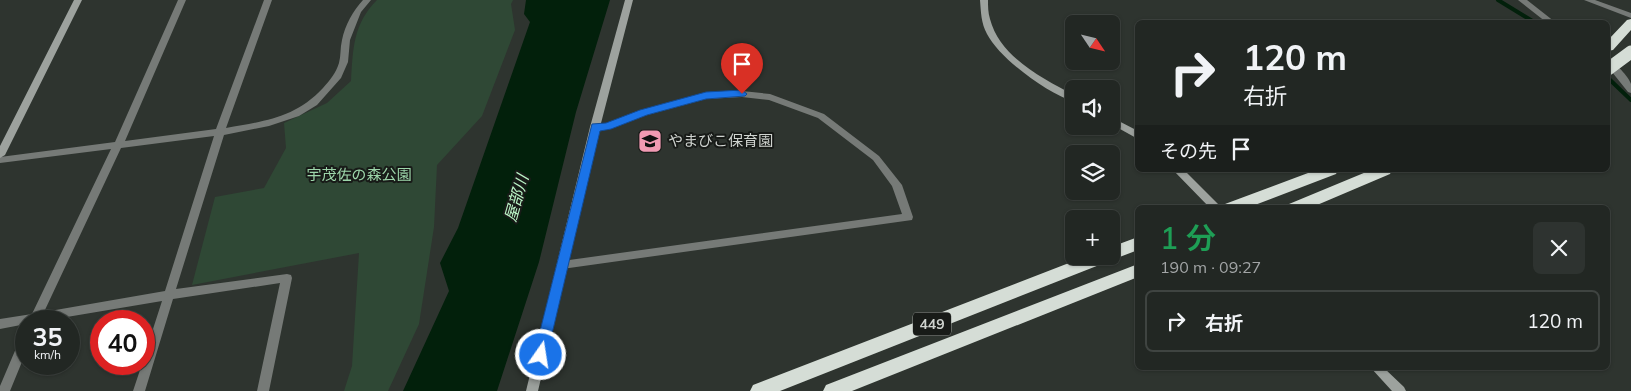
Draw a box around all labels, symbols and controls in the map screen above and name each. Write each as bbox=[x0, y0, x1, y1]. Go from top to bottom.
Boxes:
north arrow bbox=[1065, 15, 1120, 70]
map controls bbox=[1065, 15, 1120, 265]
text: 120 m bbox=[1243, 35, 1347, 79]
icon: right bbox=[1160, 40, 1225, 105]
pin bbox=[721, 43, 763, 94]
icon: arrive bbox=[728, 50, 756, 78]
button: sound bbox=[1065, 80, 1120, 135]
text: 右折 bbox=[1243, 82, 1287, 110]
school or university icon: やまびこ保育園 bbox=[637, 128, 663, 154]
place label: やまびこ保育園 bbox=[668, 131, 773, 150]
icon: arrive bbox=[1227, 135, 1255, 163]
text: その先 bbox=[1160, 139, 1217, 163]
button: layers bbox=[1065, 145, 1120, 200]
park label: 宇茂佐の森公園 bbox=[306, 165, 412, 184]
water label: 屋部川 bbox=[500, 170, 533, 224]
button: + bbox=[1065, 210, 1120, 265]
text: 1 分 bbox=[1160, 219, 1216, 257]
button: close bbox=[1533, 222, 1585, 274]
text: 190 m · 09:27 bbox=[1160, 257, 1261, 277]
icon: right bbox=[1162, 307, 1190, 335]
text: 120 m bbox=[1527, 309, 1583, 333]
speed limit sign: 40 bbox=[90, 310, 155, 375]
text: 右折 bbox=[1205, 311, 1243, 335]
road number: 449 bbox=[913, 312, 951, 336]
text: 35 bbox=[32, 321, 63, 352]
position arrow bbox=[514, 328, 566, 380]
text: km/h bbox=[34, 347, 61, 362]

